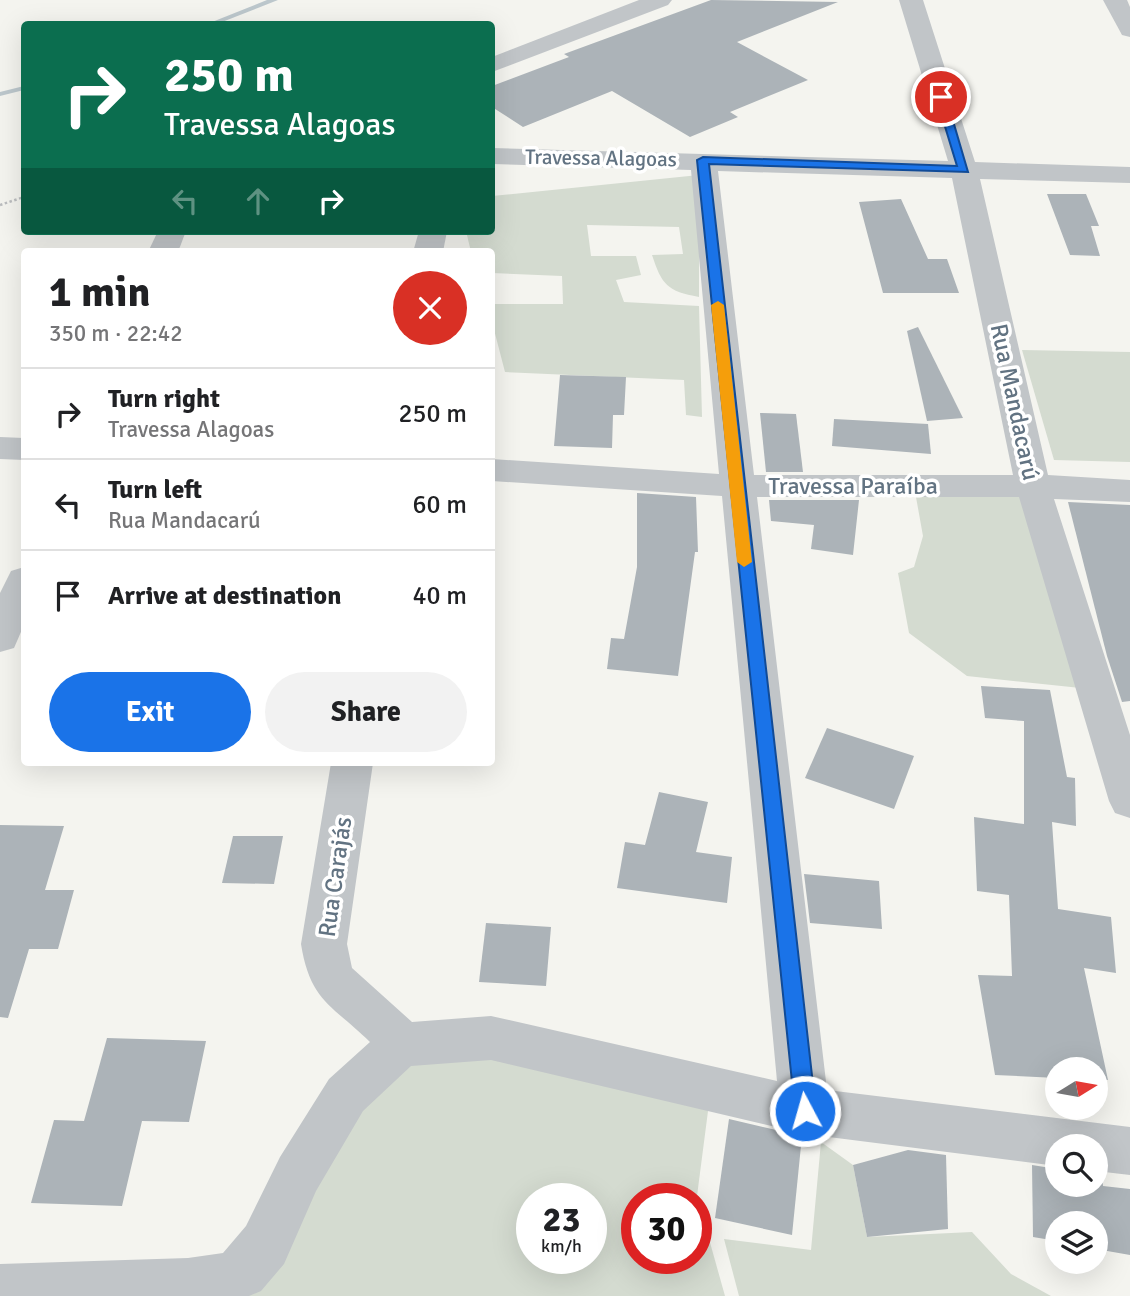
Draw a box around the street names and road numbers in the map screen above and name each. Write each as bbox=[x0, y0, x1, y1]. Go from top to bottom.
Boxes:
street label: Travessa Alagoas bbox=[525, 144, 677, 172]
street label: Rua Mandacarú bbox=[984, 321, 1046, 483]
street label: Travessa Paraíba bbox=[768, 471, 938, 501]
street label: Rua Carajás bbox=[312, 815, 358, 939]

